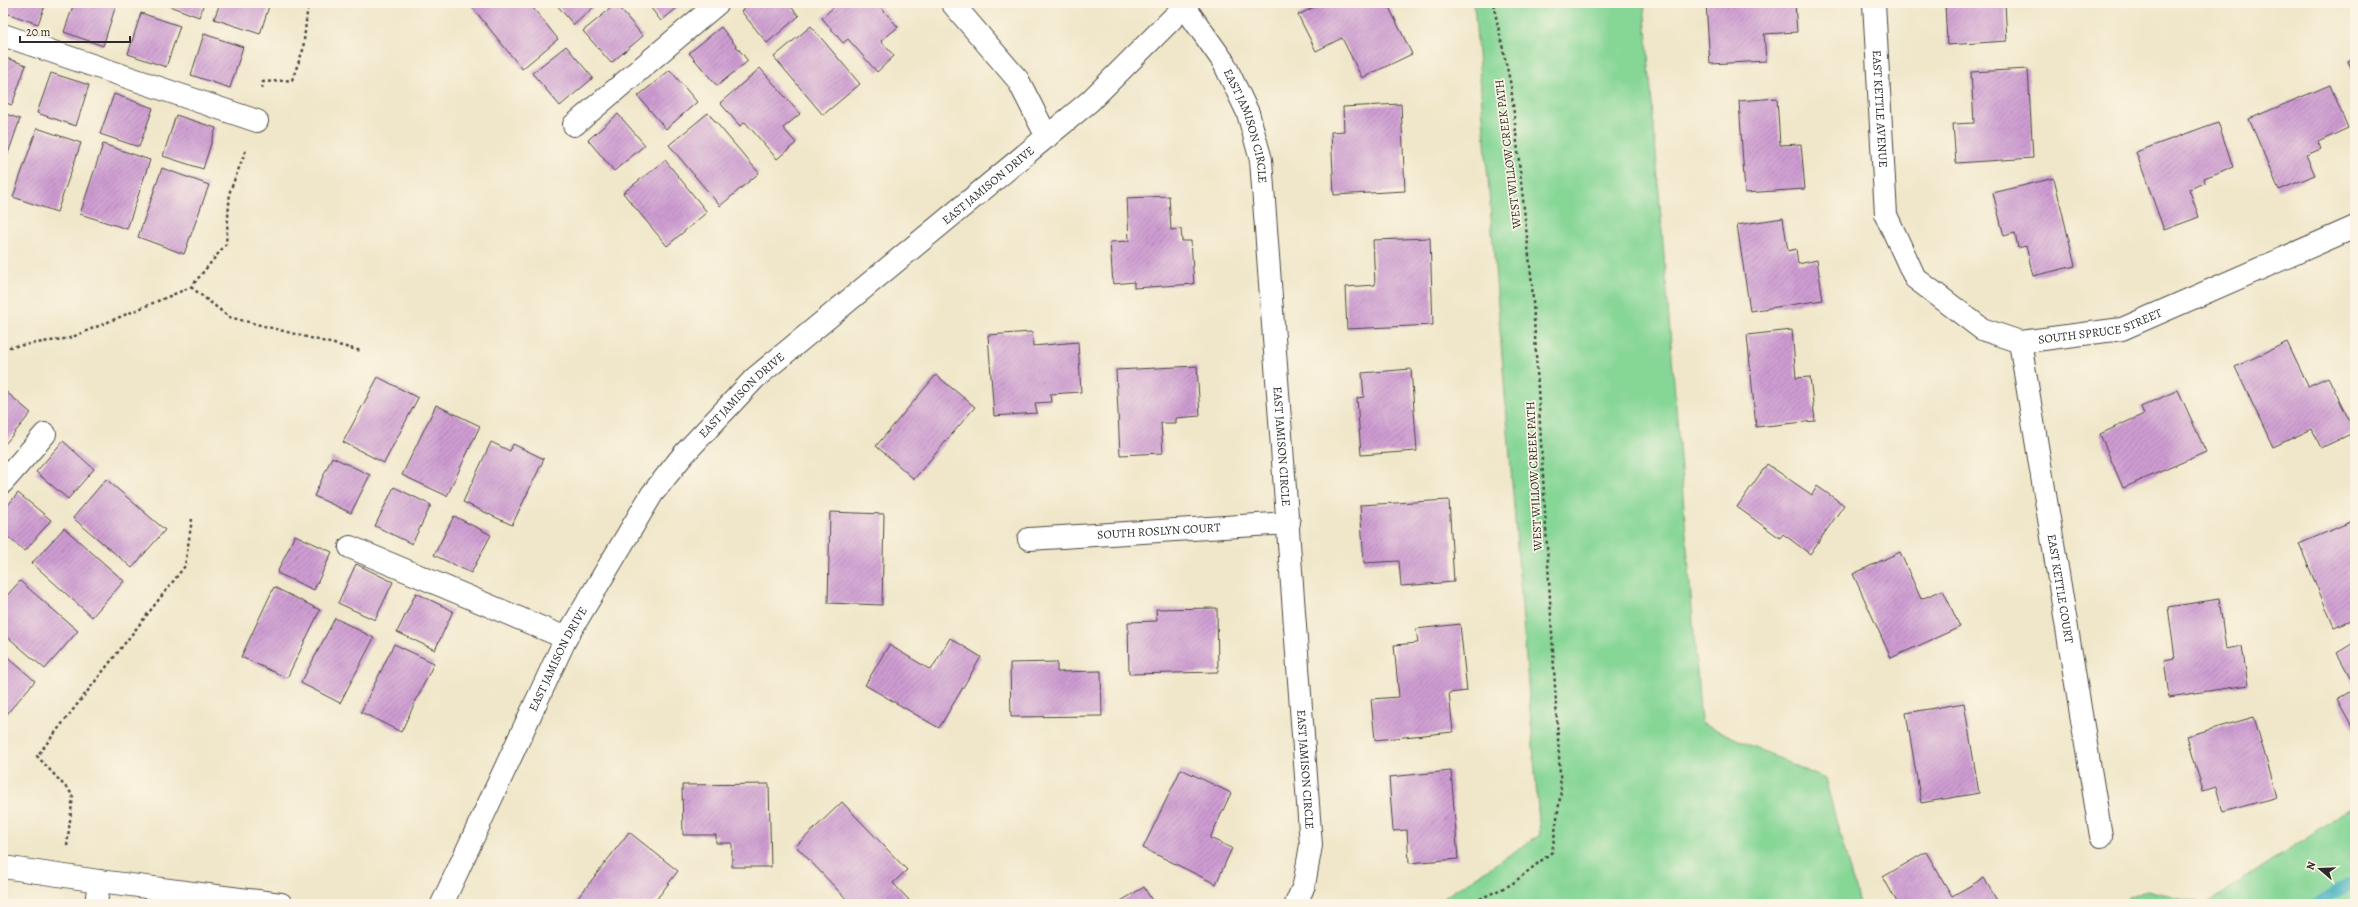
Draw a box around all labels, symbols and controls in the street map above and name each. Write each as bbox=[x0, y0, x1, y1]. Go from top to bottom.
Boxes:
scale bar bbox=[20, 18, 130, 44]
text: 20 m bbox=[26, 24, 50, 40]
street label: EAST KETTLE AVENUE bbox=[1869, 50, 1891, 168]
street label: EAST JAMISON CIRCLE bbox=[1220, 66, 1271, 184]
street label: WEST WILLOW CREEK PATH bbox=[1491, 79, 1525, 230]
street label: EAST JAMISON DRIVE bbox=[939, 142, 1038, 228]
street label: SOUTH SPRUCE STREET bbox=[2037, 304, 2165, 348]
street label: EAST JAMISON DRIVE bbox=[695, 349, 788, 441]
street label: EAST JAMISON CIRCLE bbox=[1270, 386, 1294, 507]
street label: WEST WILLOW CREEK PATH bbox=[1522, 401, 1546, 552]
street label: SOUTH ROSLYN COURT bbox=[1097, 519, 1221, 543]
street label: EAST KETTLE COURT bbox=[2044, 533, 2077, 645]
street label: EAST JAMISON DRIVE bbox=[525, 604, 591, 714]
street label: EAST JAMISON CIRCLE bbox=[1293, 709, 1318, 830]
north arrow bbox=[2300, 849, 2340, 889]
text: N bbox=[2303, 860, 2319, 872]

